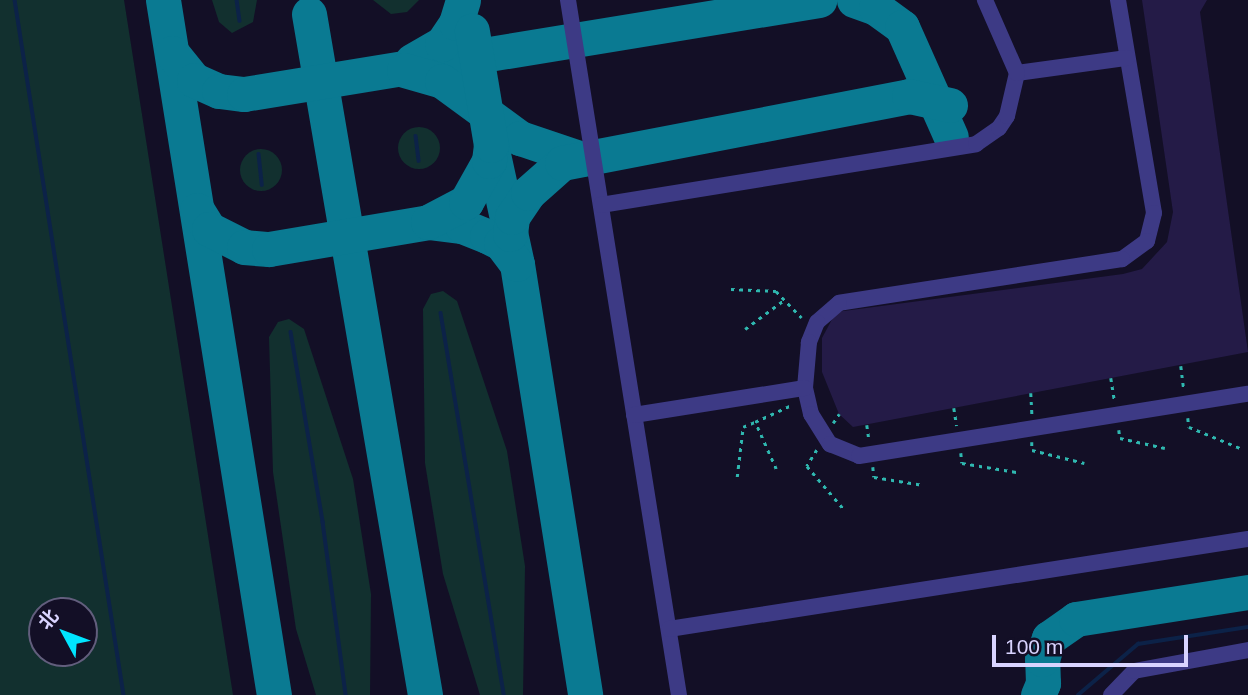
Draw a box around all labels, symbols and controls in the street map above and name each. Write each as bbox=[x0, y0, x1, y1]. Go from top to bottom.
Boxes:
north arrow bbox=[28, 597, 98, 667]
text: 北 bbox=[34, 605, 62, 633]
scale bar bbox=[996, 622, 1192, 666]
text: 100 m bbox=[1005, 635, 1063, 658]

